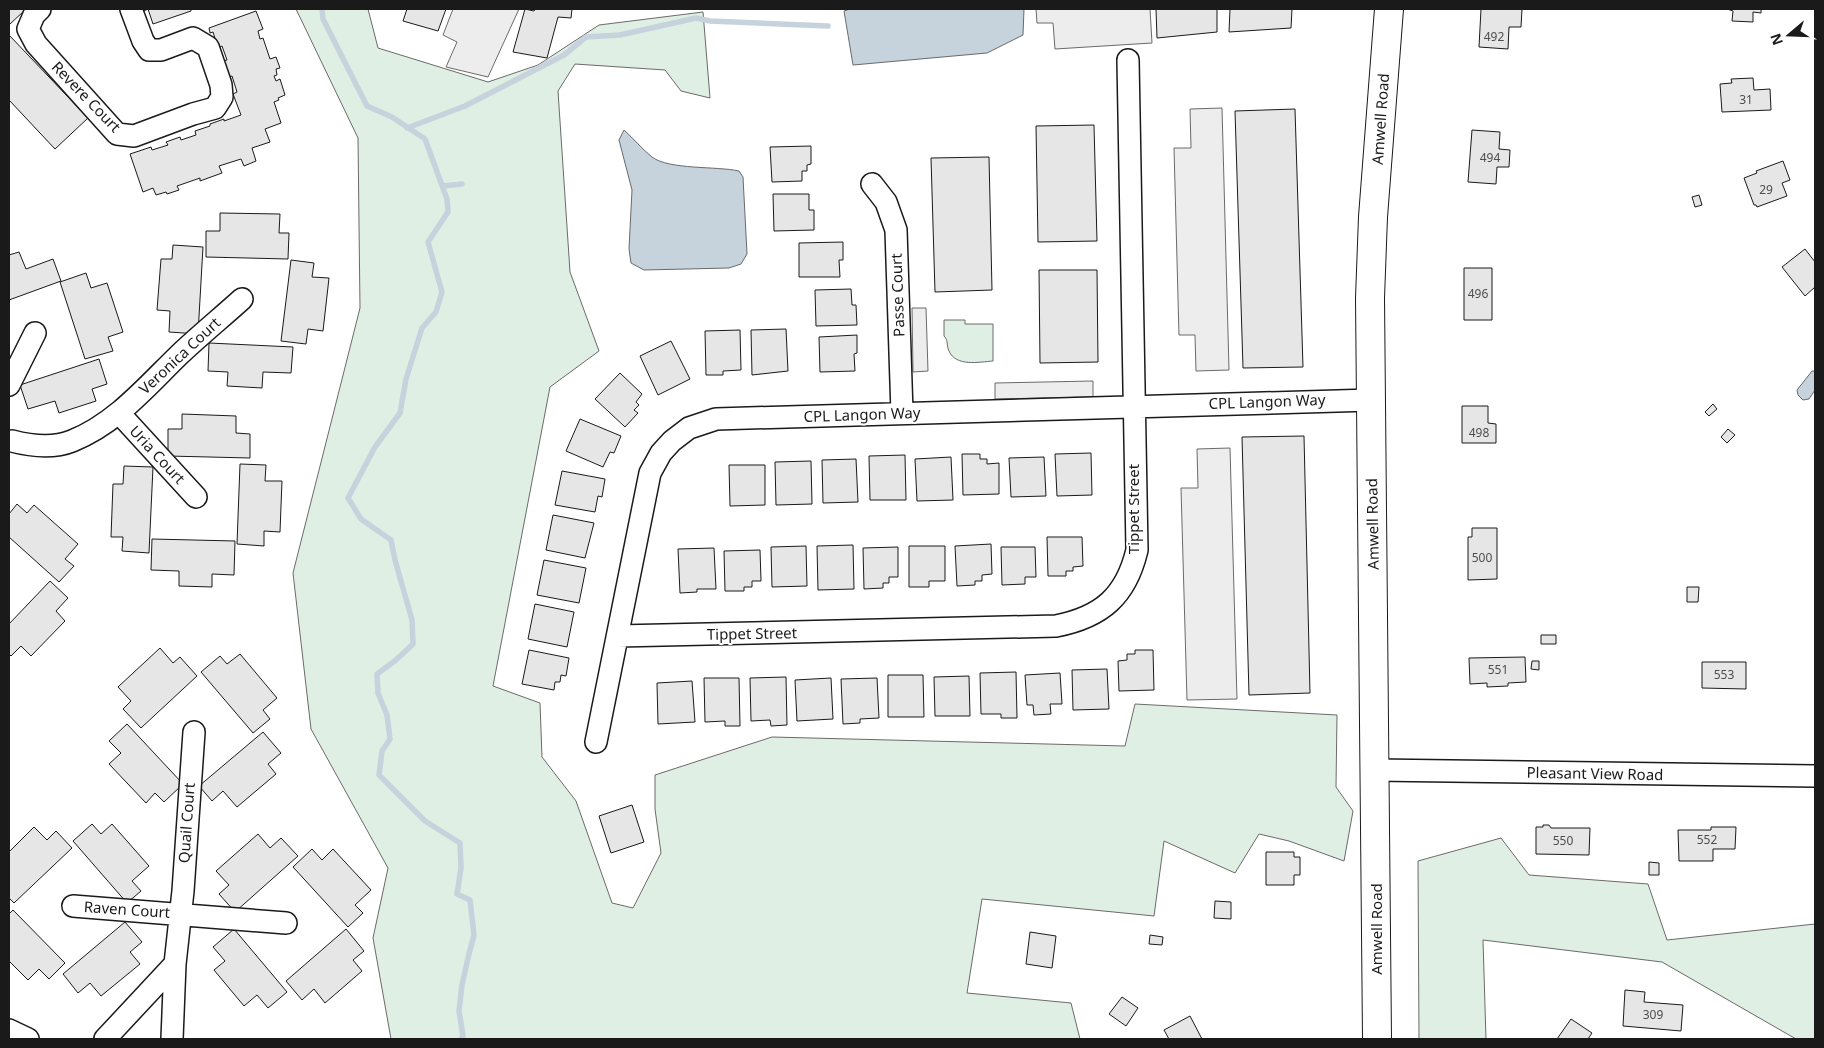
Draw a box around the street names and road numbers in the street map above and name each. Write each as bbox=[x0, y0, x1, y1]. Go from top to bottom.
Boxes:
street label: Revere Court bbox=[48, 57, 126, 136]
street label: Amwell Road bbox=[1367, 73, 1393, 165]
street label: Passe Court bbox=[886, 252, 908, 337]
street label: Veronica Court bbox=[134, 312, 225, 398]
street label: CPL Langon Way bbox=[1208, 389, 1326, 413]
street label: CPL Langon Way bbox=[803, 402, 921, 426]
street label: Uria Court bbox=[126, 421, 190, 488]
street label: Tippet Street bbox=[1123, 463, 1143, 554]
street label: Amwell Road bbox=[1361, 478, 1383, 570]
street label: Tippet Street bbox=[707, 622, 798, 644]
street label: Pleasant View Road bbox=[1526, 762, 1664, 784]
street label: Quail Court bbox=[173, 782, 199, 864]
street label: Amwell Road bbox=[1366, 883, 1386, 975]
street label: Raven Court bbox=[83, 896, 171, 922]

